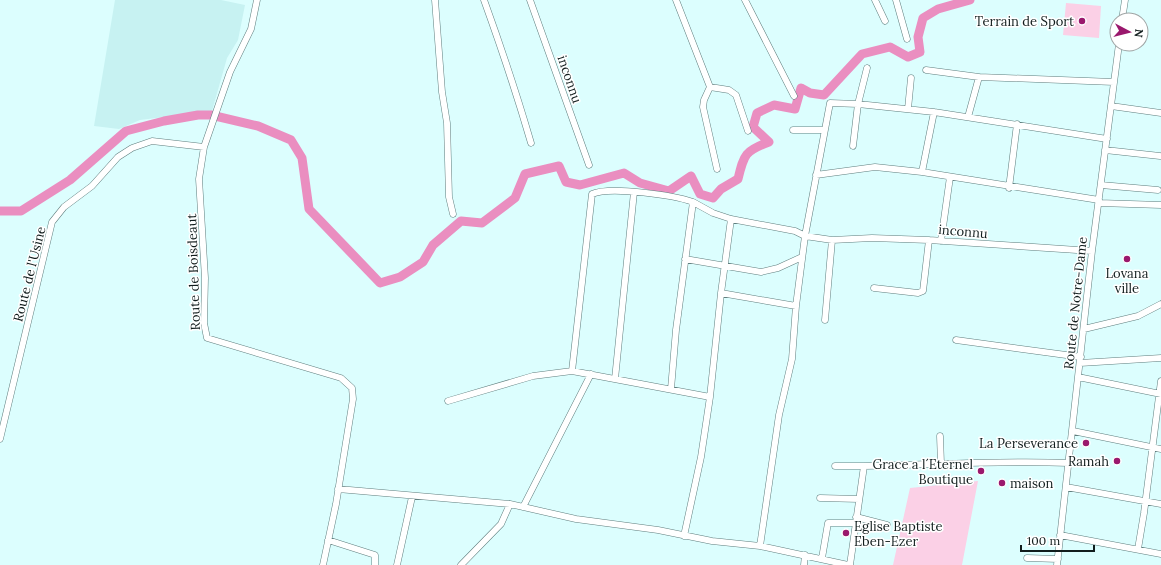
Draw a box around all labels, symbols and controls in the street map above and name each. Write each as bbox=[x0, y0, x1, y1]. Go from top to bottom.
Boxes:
north arrow bbox=[1109, 12, 1149, 52]
place label: Terrain de Sport bbox=[975, 13, 1074, 30]
marker: Terrain de Sport bbox=[1077, 16, 1087, 26]
text: N bbox=[1131, 28, 1146, 39]
street label: inconnu bbox=[553, 53, 586, 106]
street label: Route de Boisdeaut bbox=[183, 213, 204, 331]
street label: inconnu bbox=[938, 221, 989, 242]
street label: Route de l'Usine bbox=[9, 225, 50, 324]
street label: Route de Notre-Dame bbox=[1060, 236, 1091, 370]
marker: Lovana ville bbox=[1122, 254, 1132, 264]
place label: Lovana ville bbox=[1106, 265, 1149, 297]
place label: La Perseverance bbox=[979, 435, 1078, 452]
marker: La Perseverance bbox=[1081, 438, 1091, 448]
place label: Ramah bbox=[1068, 453, 1109, 470]
place label: Grace a l´Eternel Boutique bbox=[872, 456, 973, 488]
marker: Ramah bbox=[1112, 456, 1122, 466]
marker: Grace a l´Eternel Boutique bbox=[976, 466, 986, 476]
place label: maison bbox=[1010, 475, 1054, 492]
marker: maison bbox=[997, 478, 1007, 488]
place label: Eglise Baptiste Eben-Ezer bbox=[854, 518, 943, 550]
scale bar bbox=[1021, 527, 1094, 553]
marker: Eglise Baptiste Eben-Ezer bbox=[841, 528, 851, 538]
text: 100 m bbox=[1027, 533, 1060, 548]

